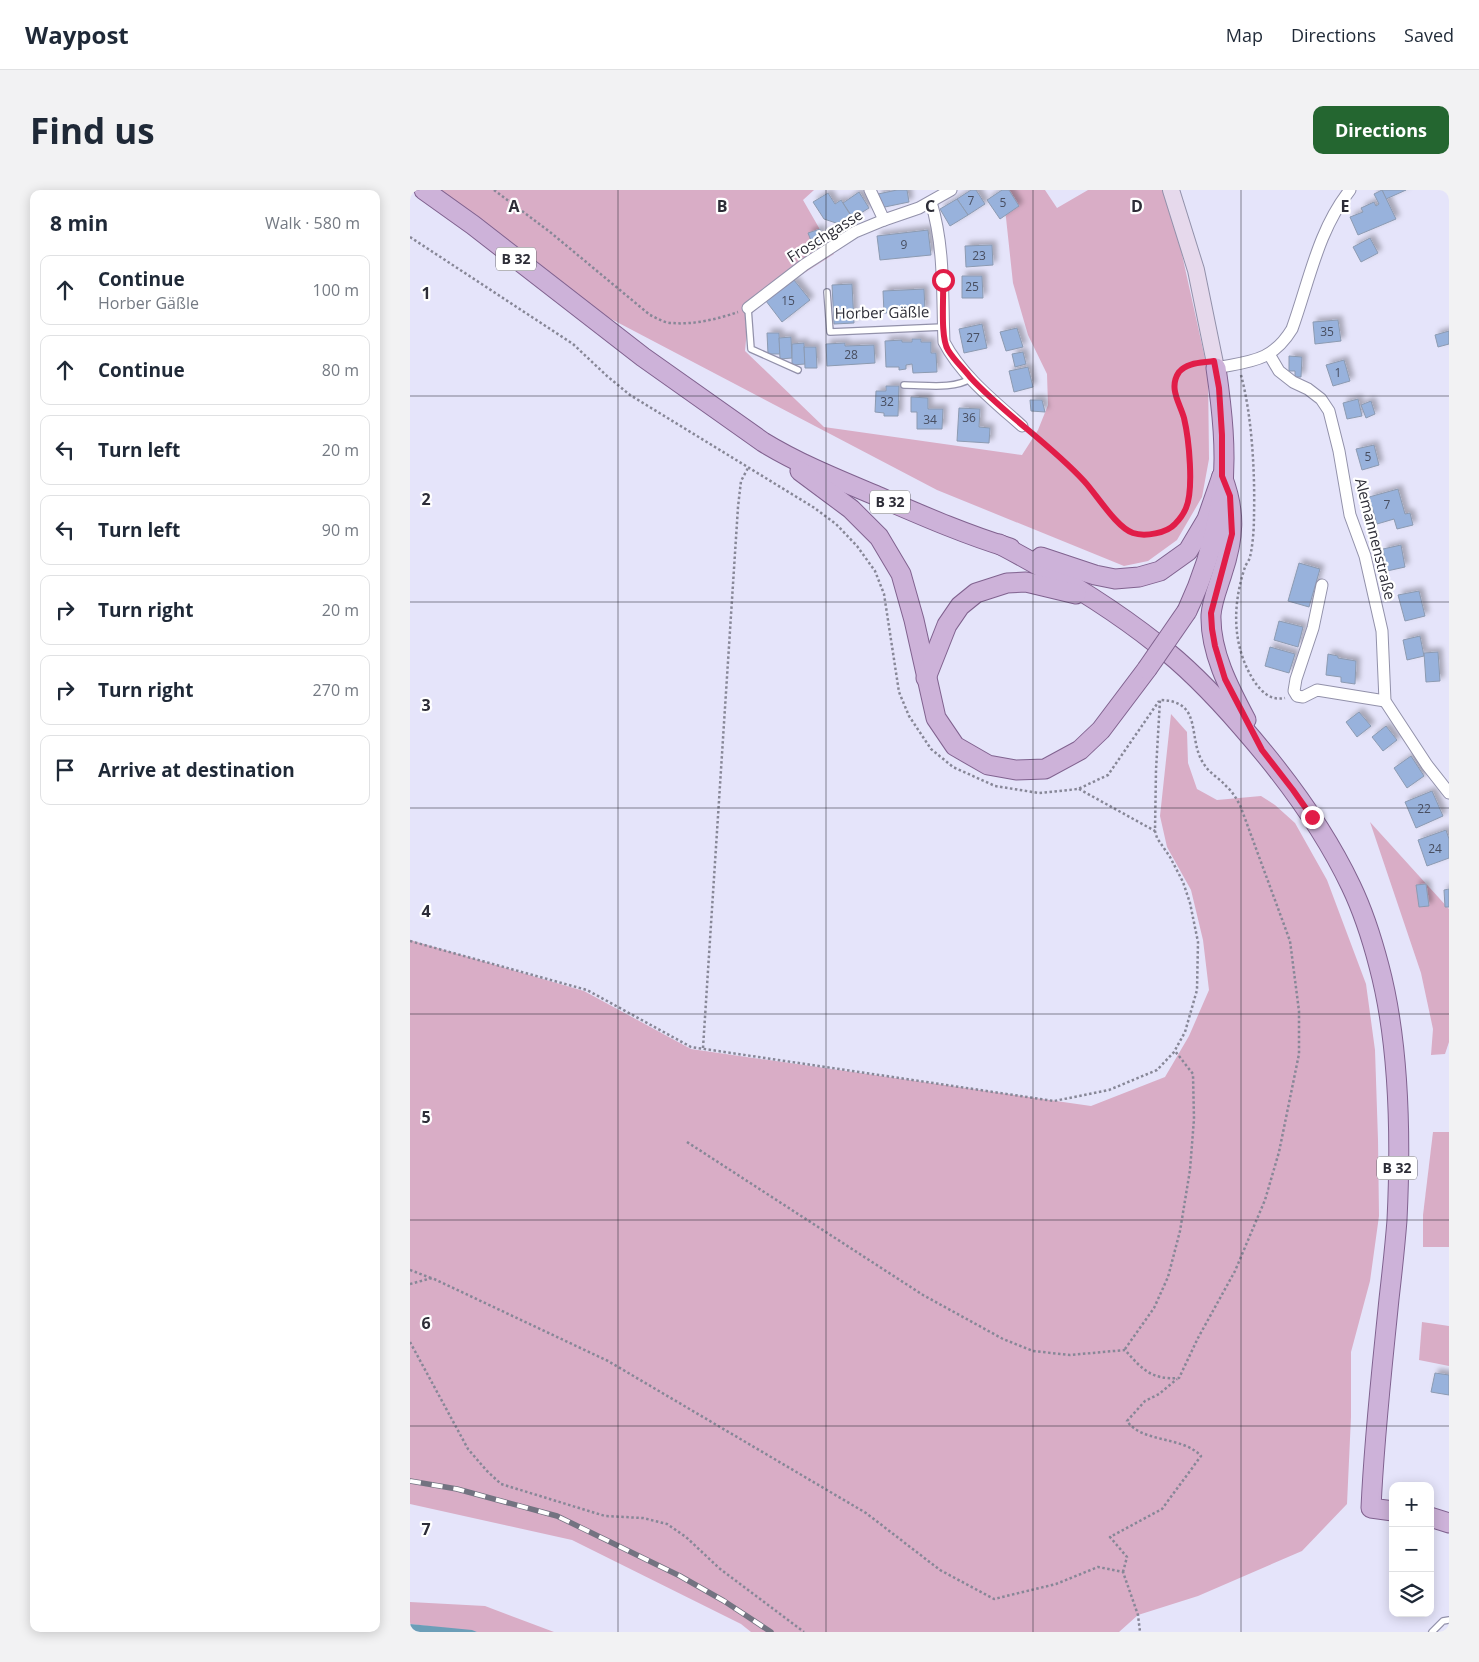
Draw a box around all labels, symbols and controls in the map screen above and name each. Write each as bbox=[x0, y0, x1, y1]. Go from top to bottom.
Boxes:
text: Waypost bbox=[25, 18, 129, 51]
text: Map bbox=[1226, 23, 1263, 47]
text: Directions bbox=[1291, 23, 1376, 47]
text: Saved bbox=[1404, 23, 1454, 47]
button: Directions bbox=[1313, 106, 1449, 154]
text: Find us bbox=[30, 107, 155, 154]
house number: 7 bbox=[968, 192, 975, 209]
house number: 5 bbox=[1000, 194, 1007, 211]
text: A bbox=[508, 195, 520, 217]
text: B bbox=[717, 195, 727, 217]
text: C bbox=[925, 195, 935, 217]
text: D bbox=[1131, 195, 1143, 217]
text: E bbox=[1341, 195, 1350, 217]
street label: Froschgasse bbox=[783, 204, 866, 266]
text: 8 min bbox=[50, 209, 108, 237]
text: Walk · 580 m bbox=[265, 212, 360, 234]
house number: 9 bbox=[901, 236, 908, 253]
house number: 23 bbox=[972, 247, 986, 264]
road number: B 32 bbox=[496, 248, 536, 270]
text: Continue bbox=[98, 266, 185, 292]
route start bbox=[932, 269, 955, 292]
icon: ahead bbox=[51, 276, 79, 304]
house number: 25 bbox=[965, 278, 979, 295]
text: 100 m bbox=[313, 279, 359, 301]
text: 1 bbox=[421, 282, 431, 304]
text: Horber Gäßle bbox=[98, 292, 199, 314]
house number: 15 bbox=[781, 292, 795, 309]
street label: Horber Gäßle bbox=[834, 301, 929, 323]
house number: 35 bbox=[1320, 323, 1334, 340]
house number: 27 bbox=[966, 329, 980, 346]
house number: 28 bbox=[844, 346, 858, 363]
icon: ahead bbox=[51, 356, 79, 384]
text: Continue bbox=[98, 357, 185, 383]
text: 80 m bbox=[322, 359, 359, 381]
house number: 1 bbox=[1335, 364, 1341, 381]
house number: 32 bbox=[880, 393, 894, 410]
house number: 36 bbox=[962, 409, 976, 426]
house number: 34 bbox=[923, 411, 937, 428]
icon: left bbox=[51, 436, 79, 464]
text: Turn left bbox=[98, 437, 180, 463]
text: 20 m bbox=[322, 439, 359, 461]
house number: 5 bbox=[1365, 448, 1372, 465]
street label: Alemannenstraße bbox=[1351, 476, 1401, 602]
text: 2 bbox=[421, 488, 431, 510]
road number: B 32 bbox=[870, 490, 910, 514]
house number: 7 bbox=[1384, 496, 1391, 513]
icon: left bbox=[51, 516, 79, 544]
text: Turn left bbox=[98, 517, 180, 543]
text: 90 m bbox=[322, 519, 359, 541]
icon: right bbox=[51, 596, 79, 624]
text: Turn right bbox=[98, 597, 193, 623]
text: 20 m bbox=[322, 599, 359, 621]
icon: right bbox=[51, 676, 79, 704]
text: Turn right bbox=[98, 677, 193, 703]
text: 270 m bbox=[313, 679, 359, 701]
text: 3 bbox=[421, 694, 431, 716]
icon: arrive bbox=[51, 756, 79, 784]
text: Arrive at destination bbox=[98, 757, 295, 783]
house number: 22 bbox=[1417, 800, 1431, 817]
route end bbox=[1301, 806, 1324, 829]
house number: 24 bbox=[1428, 840, 1442, 857]
text: 4 bbox=[421, 900, 431, 922]
text: 5 bbox=[421, 1106, 431, 1128]
road number: B 32 bbox=[1377, 1156, 1417, 1180]
text: 6 bbox=[421, 1312, 431, 1334]
map controls bbox=[1389, 1482, 1434, 1617]
button: + bbox=[1389, 1482, 1434, 1527]
text: 7 bbox=[421, 1518, 431, 1540]
button: − bbox=[1389, 1527, 1434, 1572]
button: layers bbox=[1389, 1572, 1434, 1617]

